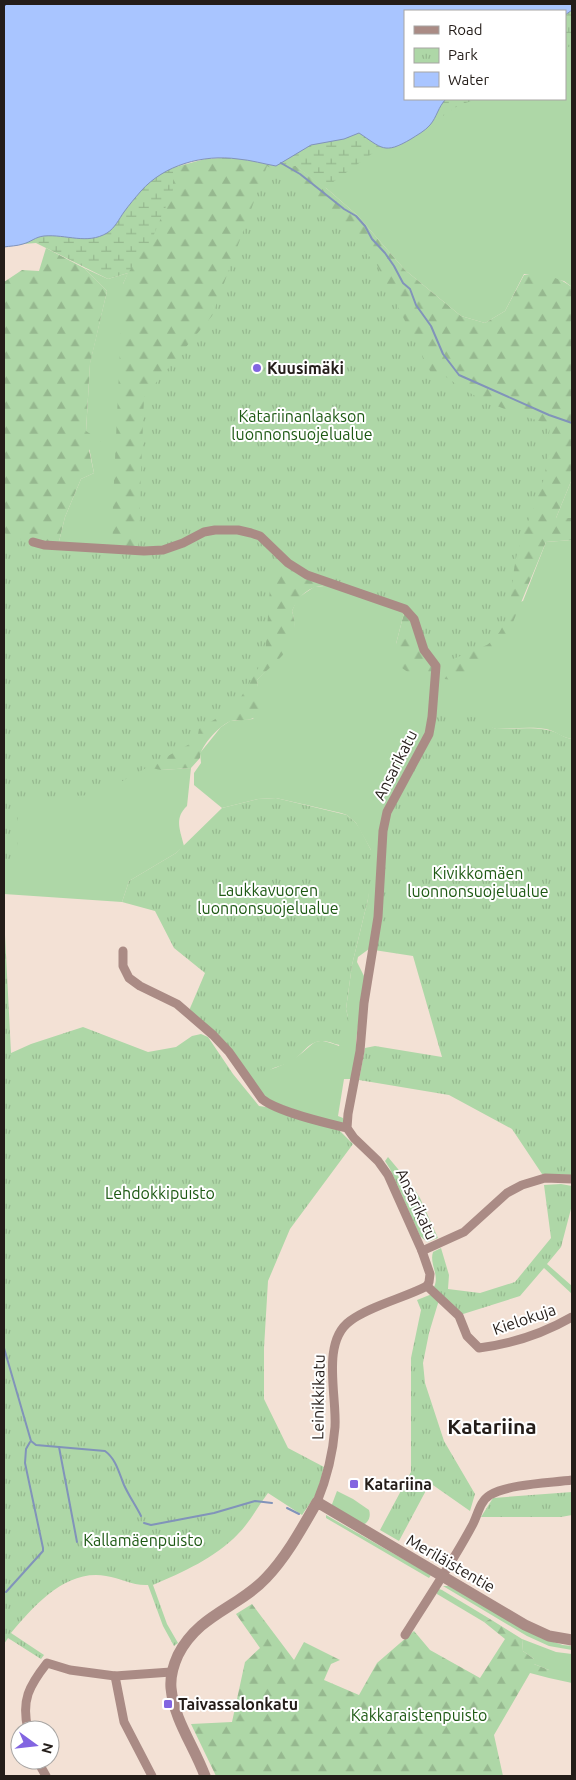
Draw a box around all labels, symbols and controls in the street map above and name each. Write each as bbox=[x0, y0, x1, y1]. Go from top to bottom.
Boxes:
legend bbox=[404, 10, 566, 100]
text: Road bbox=[448, 21, 483, 38]
text: Park bbox=[448, 46, 478, 63]
text: Water bbox=[448, 71, 489, 88]
place label: Kuusimäki bbox=[267, 359, 344, 377]
marker: Kuusimäki bbox=[251, 362, 263, 374]
park label: Katariinanlaakson luonnonsuojelualue bbox=[231, 407, 373, 443]
street label: Ansarikatu bbox=[370, 727, 420, 803]
park label: Kivikkomäen luonnonsuojelualue bbox=[407, 864, 549, 900]
park label: Laukkavuoren luonnonsuojelualue bbox=[197, 881, 339, 917]
street label: Ansarikatu bbox=[393, 1166, 441, 1242]
park label: Lehdokkipuisto bbox=[105, 1184, 215, 1202]
street label: Kielokuja bbox=[490, 1300, 558, 1338]
street label: Leinikkikatu bbox=[308, 1354, 328, 1440]
district label: Katariina bbox=[447, 1414, 537, 1438]
place label: Katariina bbox=[364, 1475, 432, 1493]
marker: Katariina bbox=[348, 1478, 360, 1490]
street label: Meriläistentie bbox=[404, 1530, 498, 1596]
park label: Kallamäenpuisto bbox=[83, 1531, 203, 1549]
place label: Taivassalonkatu bbox=[178, 1695, 298, 1713]
marker: Taivassalonkatu bbox=[162, 1698, 174, 1710]
park label: Kakkaraistenpuisto bbox=[351, 1706, 487, 1724]
north arrow bbox=[10, 1720, 60, 1770]
text: N bbox=[38, 1741, 57, 1755]

